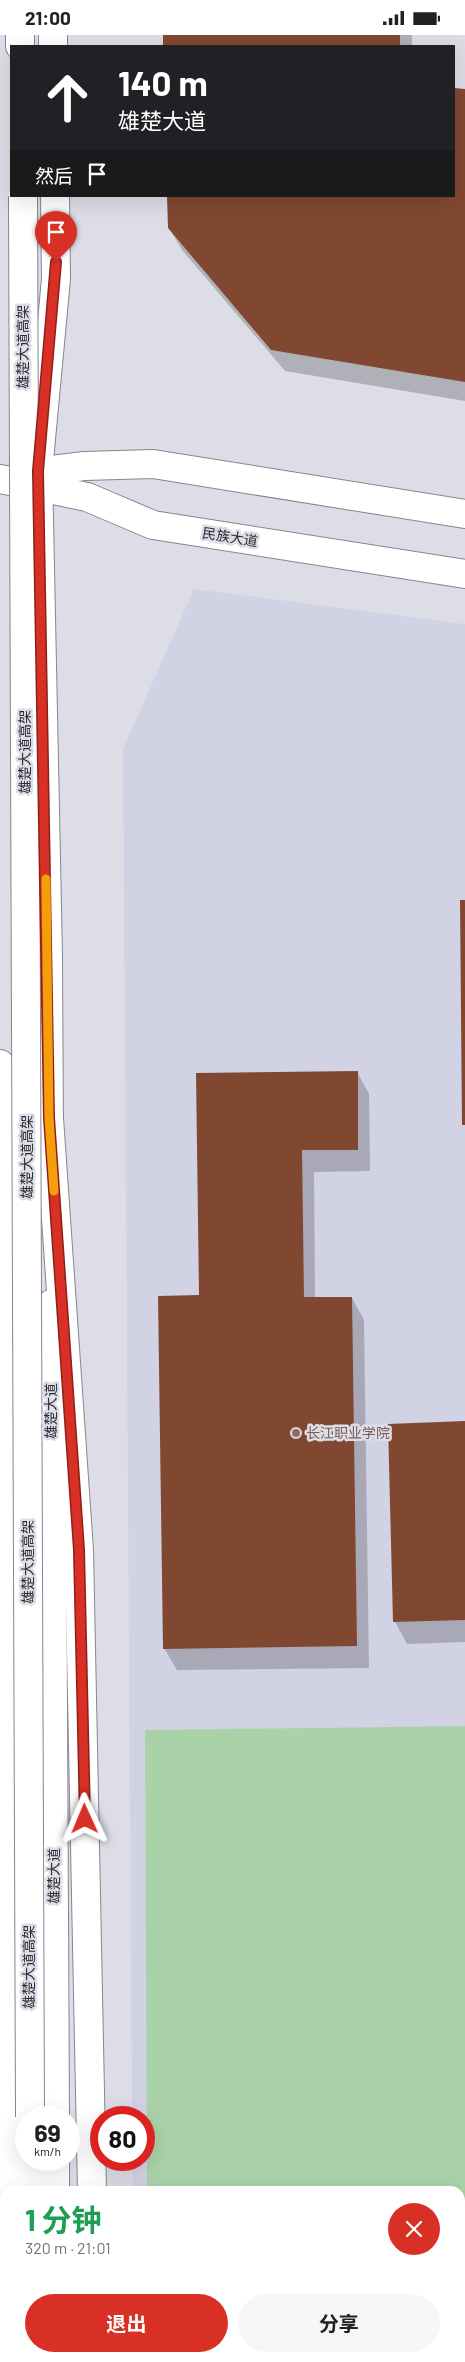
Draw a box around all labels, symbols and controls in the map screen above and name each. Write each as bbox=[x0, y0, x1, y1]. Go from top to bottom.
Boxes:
text: 21:00 bbox=[25, 6, 71, 29]
text: 140 m bbox=[118, 61, 208, 103]
icon: ahead bbox=[35, 65, 100, 130]
text: 雄楚大道 bbox=[118, 107, 206, 133]
icon: arrive bbox=[83, 160, 111, 188]
text: 然后 bbox=[35, 164, 73, 187]
pin bbox=[35, 211, 77, 262]
icon: arrive bbox=[42, 218, 70, 246]
street label: 雄楚大道高架 bbox=[14, 305, 31, 389]
street label: 民族大道 bbox=[201, 524, 259, 549]
street label: 雄楚大道高架 bbox=[16, 710, 33, 794]
street label: 雄楚大道高架 bbox=[18, 1115, 35, 1199]
street label: 雄楚大道 bbox=[42, 1383, 59, 1439]
place label: 长江职业学院 bbox=[306, 1424, 390, 1441]
marker: 长江职业学院 bbox=[290, 1427, 302, 1439]
street label: 雄楚大道高架 bbox=[19, 1520, 36, 1604]
position arrow bbox=[58, 1792, 110, 1844]
street label: 雄楚大道 bbox=[45, 1848, 62, 1904]
street label: 雄楚大道高架 bbox=[20, 1925, 37, 2009]
speed limit sign: 80 bbox=[90, 2106, 155, 2171]
text: 69 bbox=[34, 2117, 61, 2147]
text: km/h bbox=[34, 2144, 61, 2158]
text: 1 分钟 bbox=[25, 2201, 102, 2237]
button: close bbox=[388, 2203, 440, 2255]
text: 320 m · 21:01 bbox=[25, 2238, 111, 2257]
button: 退出 bbox=[25, 2294, 228, 2352]
button: 分享 bbox=[238, 2294, 440, 2352]

